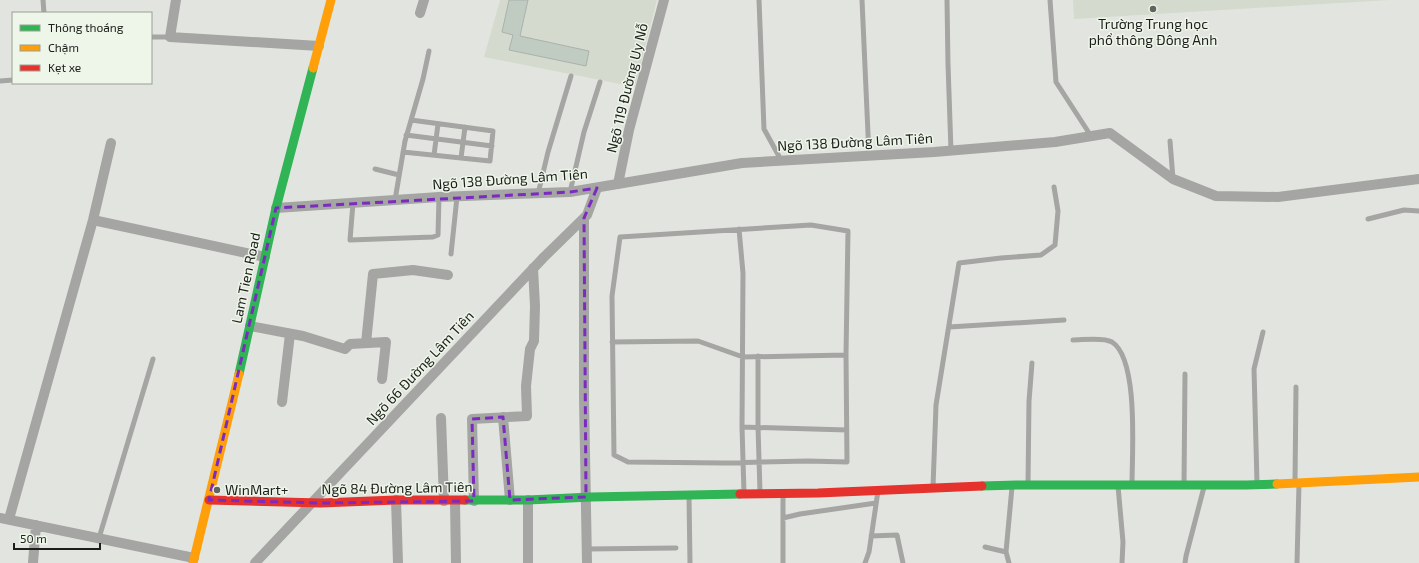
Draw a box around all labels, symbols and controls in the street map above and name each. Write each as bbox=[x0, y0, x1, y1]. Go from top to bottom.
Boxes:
marker: Trường Trung học phổ thông Đông Anh bbox=[1148, 4, 1158, 14]
legend bbox=[12, 12, 152, 84]
place label: Trường Trung học phổ thông Đông Anh bbox=[1089, 15, 1217, 48]
text: Thông thoáng bbox=[48, 20, 124, 34]
street label: Ngõ 119 Đường Uy Nỗ bbox=[602, 21, 651, 155]
text: Chậm bbox=[48, 40, 79, 55]
text: Kẹt xe bbox=[48, 60, 81, 75]
street label: Ngõ 138 Đường Lâm Tiên bbox=[777, 129, 933, 154]
street label: Ngõ 138 Đường Lâm Tiên bbox=[432, 165, 588, 192]
street label: Lam Tien Road bbox=[228, 231, 263, 325]
street label: Ngõ 66 Đường Lâm Tiên bbox=[362, 307, 477, 428]
street label: Ngõ 84 Đường Lâm Tiên bbox=[321, 478, 473, 497]
place label: WinMart+ bbox=[225, 481, 289, 498]
marker: WinMart+ bbox=[212, 485, 222, 495]
scale bar bbox=[14, 525, 100, 551]
text: 50 m bbox=[20, 531, 47, 545]

